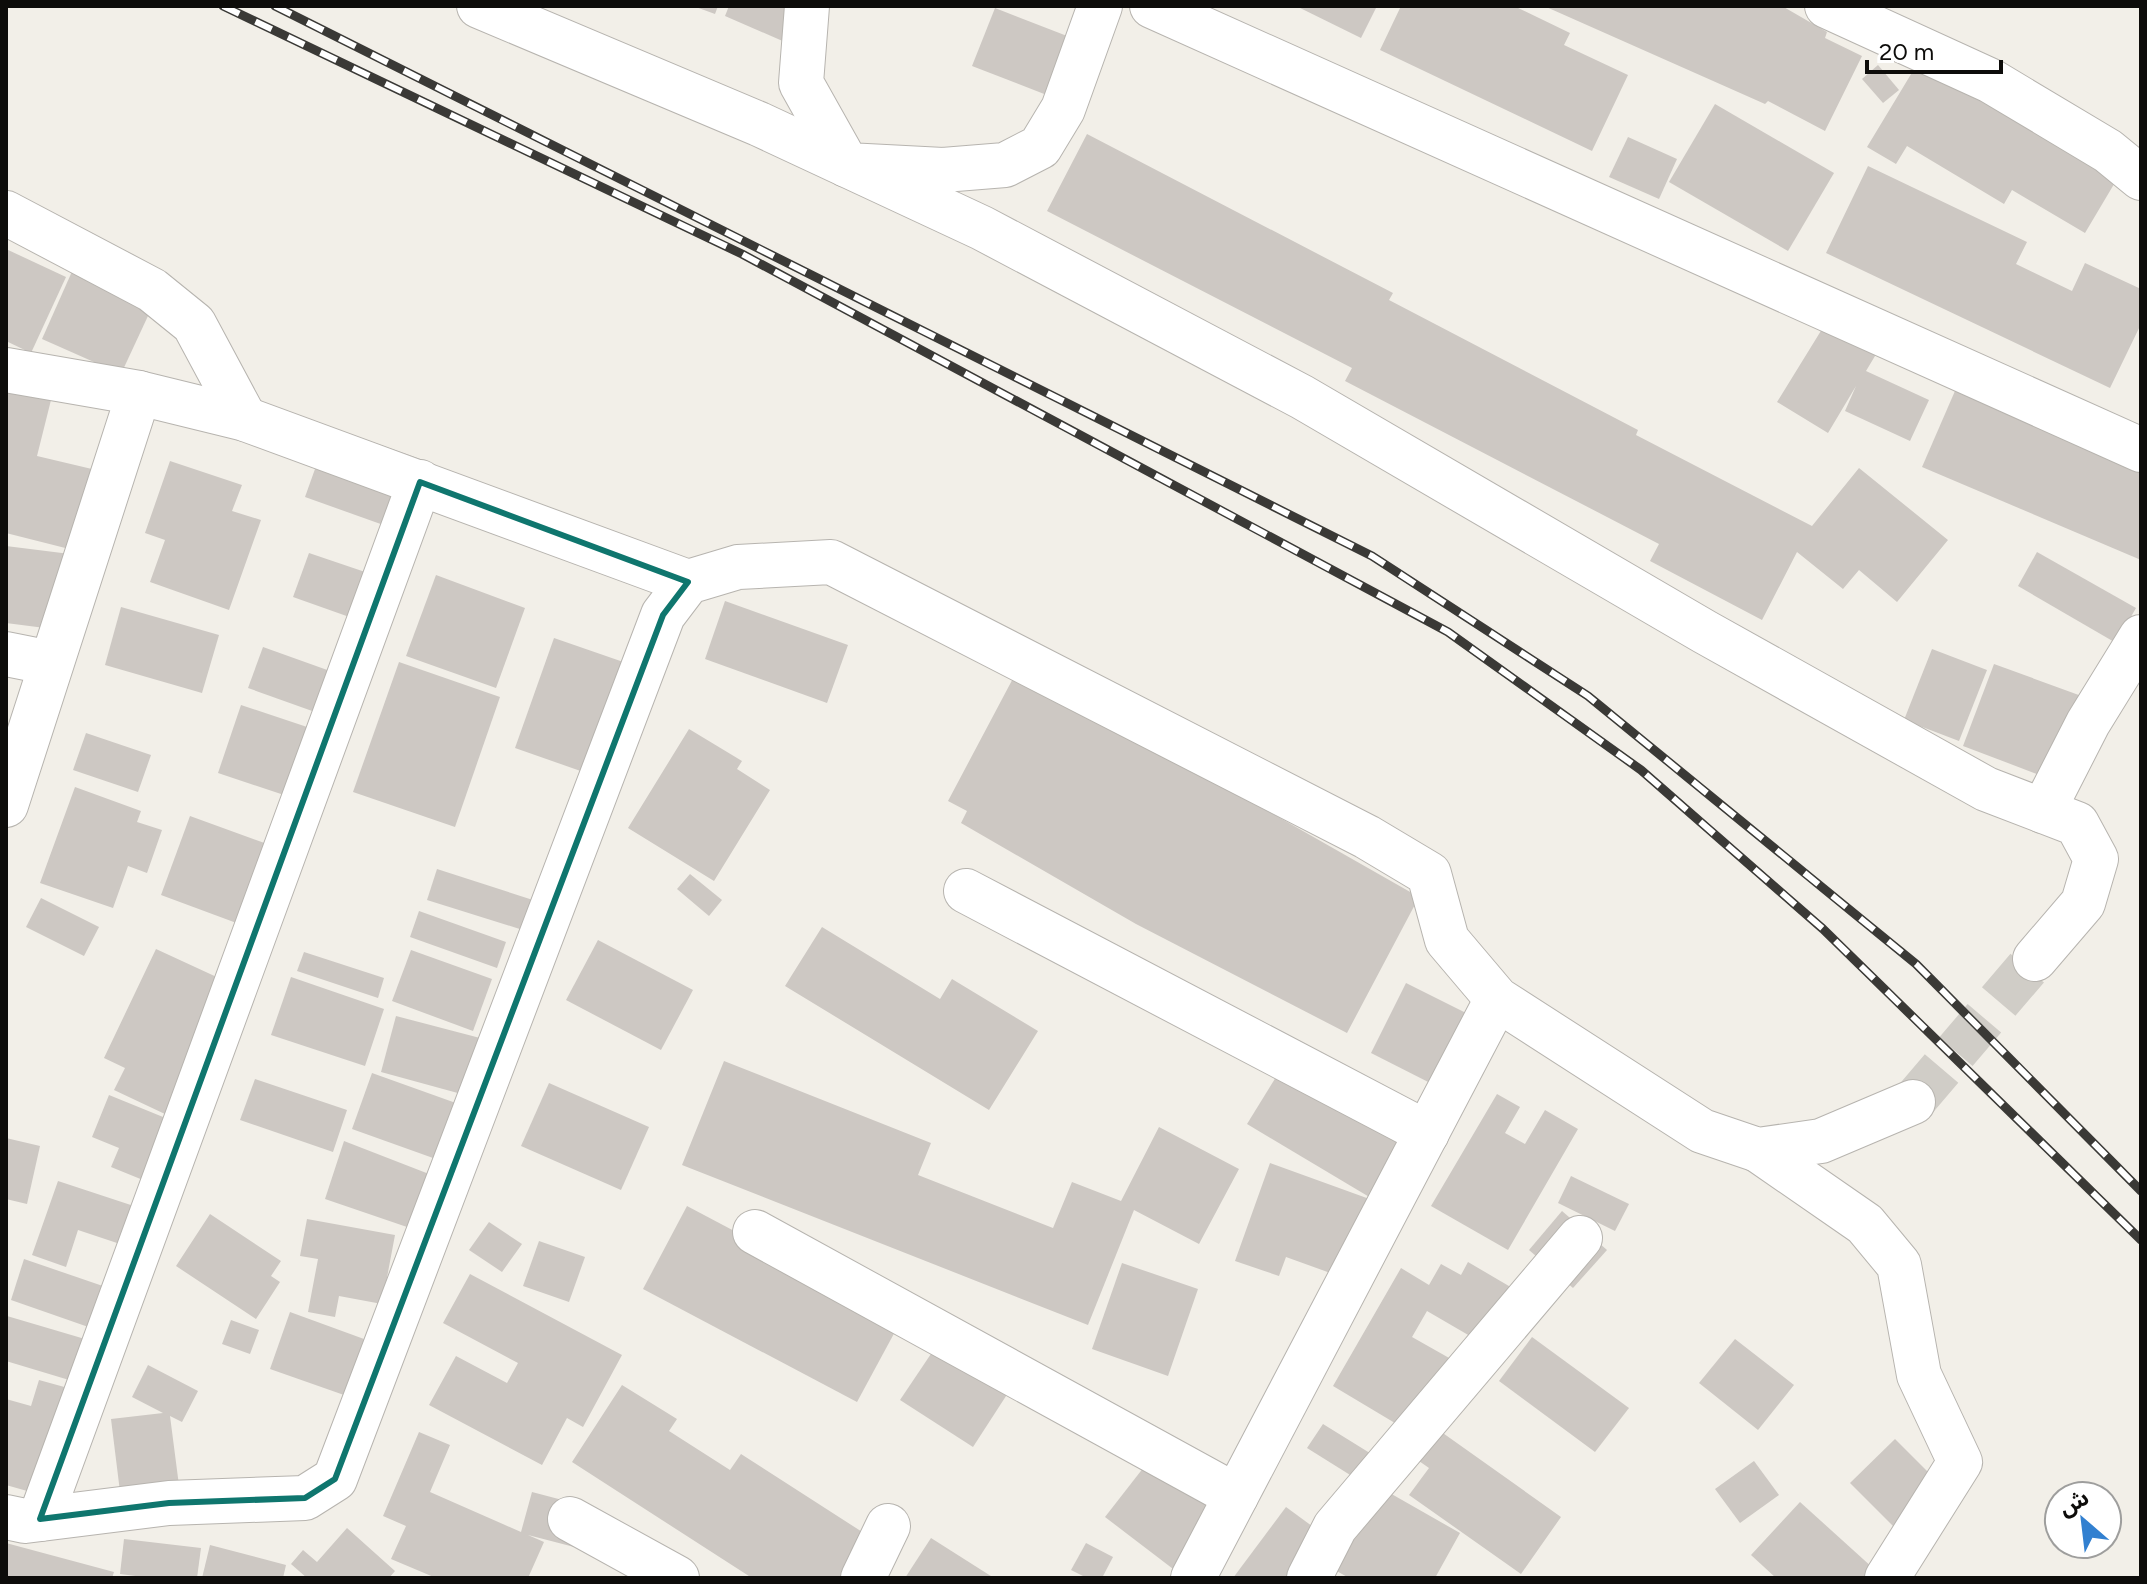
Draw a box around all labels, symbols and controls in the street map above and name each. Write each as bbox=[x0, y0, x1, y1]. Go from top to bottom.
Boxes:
scale bar bbox=[1867, 24, 2001, 74]
text: 20 m bbox=[1879, 37, 1934, 66]
north arrow bbox=[2043, 1480, 2123, 1560]
text: ش bbox=[2054, 1484, 2093, 1522]

